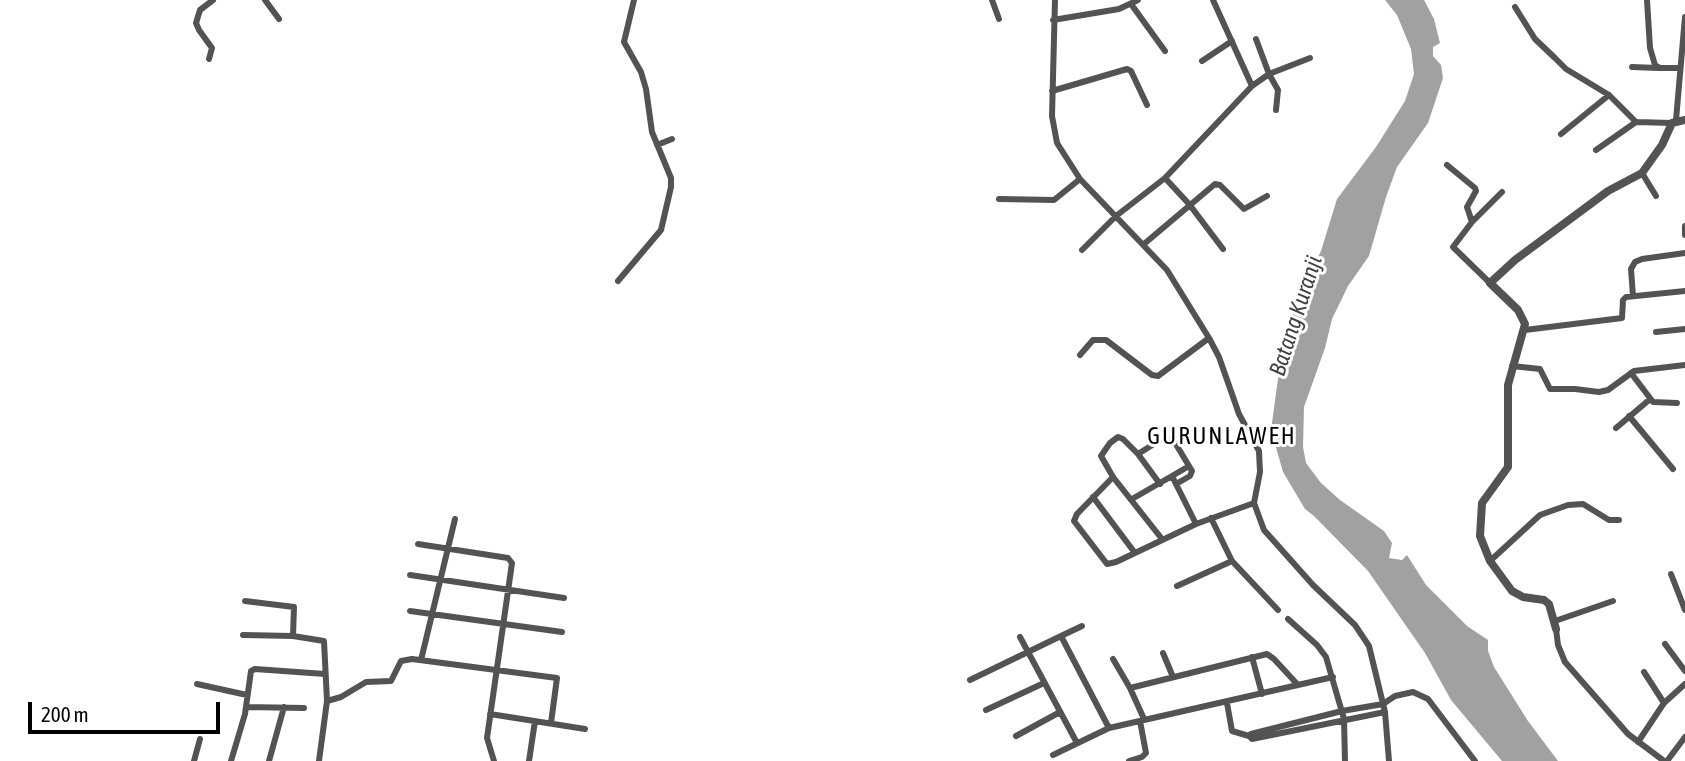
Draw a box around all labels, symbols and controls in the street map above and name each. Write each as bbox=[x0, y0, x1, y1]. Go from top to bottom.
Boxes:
water label: Batang Kuranji bbox=[1264, 253, 1328, 379]
district label: GURUNLAWEH bbox=[1149, 422, 1295, 450]
scale bar bbox=[32, 688, 224, 732]
text: 200 m bbox=[41, 702, 89, 726]

